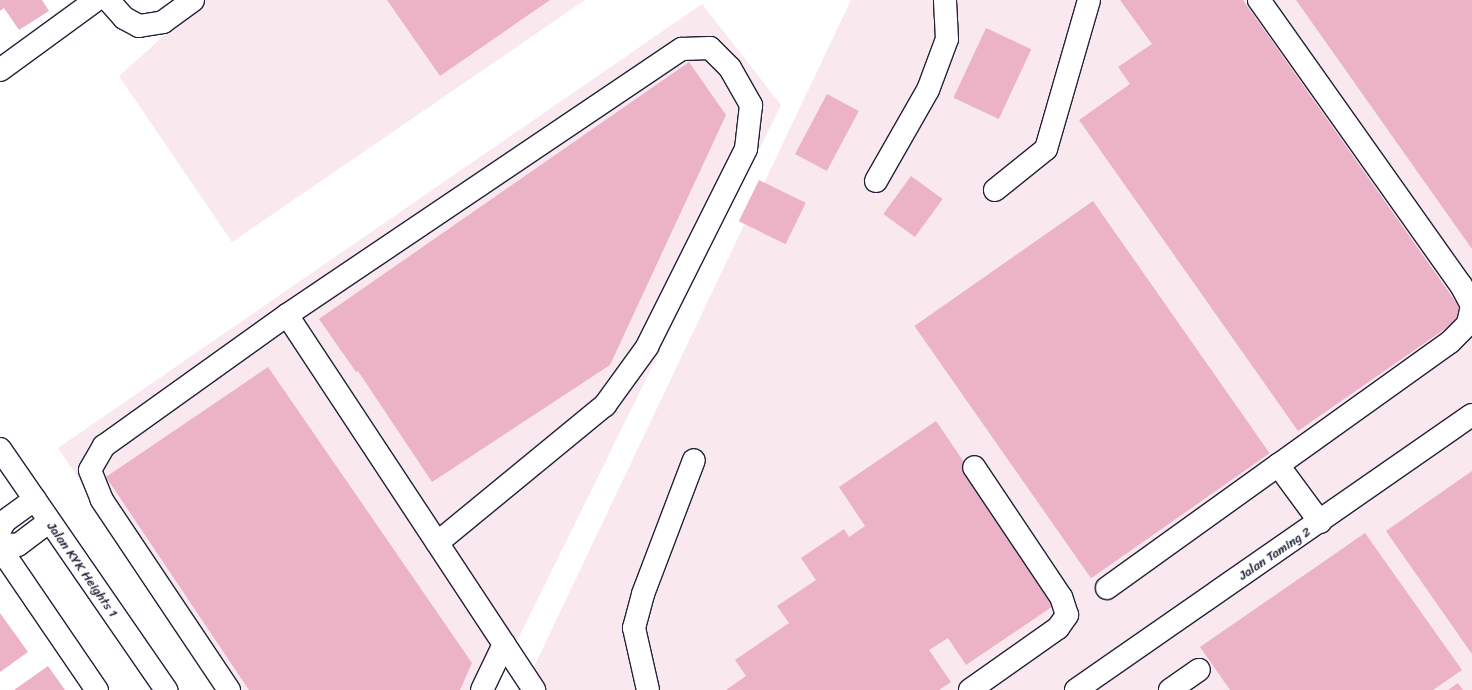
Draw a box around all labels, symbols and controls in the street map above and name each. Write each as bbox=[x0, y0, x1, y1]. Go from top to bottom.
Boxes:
street label: Jalan KYK Heights 1 bbox=[43, 519, 121, 621]
street label: Jalan Taming 2 bbox=[1236, 524, 1314, 584]

